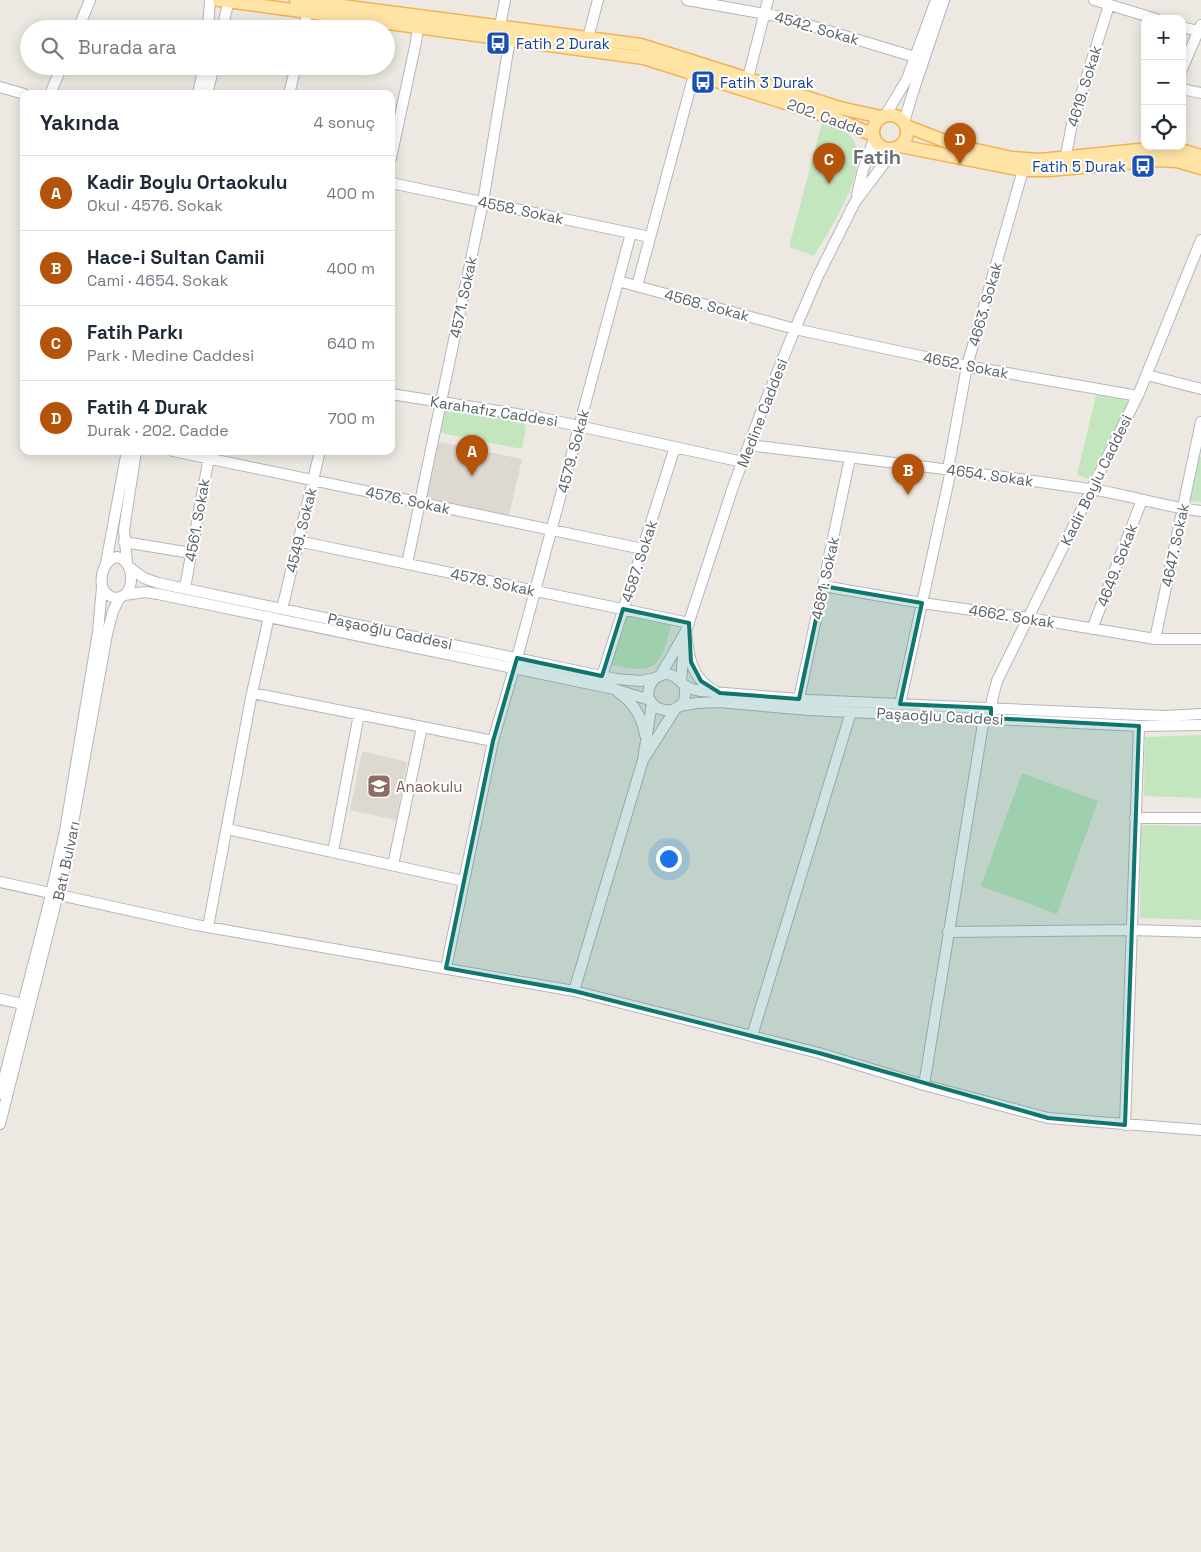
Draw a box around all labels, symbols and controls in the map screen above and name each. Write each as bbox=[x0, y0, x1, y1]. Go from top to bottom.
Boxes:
street label: 4542. Sokak bbox=[773, 7, 861, 49]
map controls bbox=[1141, 15, 1186, 150]
button: + bbox=[1141, 15, 1186, 60]
search box bbox=[20, 20, 395, 75]
bus stop icon: Fatih 2 Durak bbox=[485, 30, 511, 56]
icon: search bbox=[38, 34, 66, 62]
place label: Fatih 2 Durak bbox=[516, 34, 610, 53]
text: Burada ara bbox=[78, 35, 176, 60]
street label: 4619. Sokak bbox=[1063, 43, 1105, 129]
button: − bbox=[1141, 60, 1186, 105]
bus stop icon: Fatih 3 Durak bbox=[690, 69, 716, 95]
place label: Fatih 3 Durak bbox=[720, 73, 814, 92]
street label: 202. Cadde bbox=[785, 94, 867, 140]
button: locate bbox=[1141, 105, 1186, 150]
text: Yakında bbox=[40, 109, 119, 136]
text: 4 sonuç bbox=[314, 112, 375, 133]
pin: D bbox=[944, 123, 976, 164]
pin: C bbox=[813, 143, 845, 184]
district label: Fatih bbox=[853, 144, 901, 170]
bus stop icon: Fatih 5 Durak bbox=[1130, 153, 1156, 179]
place label: Fatih 5 Durak bbox=[1032, 157, 1126, 176]
text: Kadir Boylu Ortaokulu bbox=[87, 170, 287, 195]
text: A bbox=[51, 183, 61, 204]
text: 400 m bbox=[327, 183, 375, 204]
street label: 4558. Sokak bbox=[477, 192, 565, 228]
text: Okul · 4576. Sokak bbox=[87, 195, 223, 216]
text: Hace-i Sultan Camii bbox=[87, 245, 264, 270]
street label: 4571. Sokak bbox=[445, 254, 481, 340]
text: B bbox=[51, 258, 61, 279]
text: 400 m bbox=[327, 258, 375, 279]
street label: 4663. Sokak bbox=[964, 260, 1006, 348]
text: Cami · 4654. Sokak bbox=[87, 270, 228, 291]
street label: 4568. Sokak bbox=[662, 285, 752, 325]
text: Fatih Parkı bbox=[87, 320, 183, 345]
text: C bbox=[51, 333, 61, 354]
text: 640 m bbox=[327, 333, 375, 354]
text: Park · Medine Caddesi bbox=[87, 345, 254, 366]
street label: 4652. Sokak bbox=[922, 347, 1010, 383]
street label: Medine Caddesi bbox=[733, 356, 791, 470]
street label: Karahafız Caddesi bbox=[429, 392, 559, 430]
text: Fatih 4 Durak bbox=[87, 395, 208, 420]
street label: 4579. Sokak bbox=[553, 407, 593, 495]
text: D bbox=[51, 408, 61, 429]
text: 700 m bbox=[328, 408, 375, 429]
street label: Kadir Boylu Caddesi bbox=[1056, 411, 1136, 549]
text: Durak · 202. Cadde bbox=[87, 420, 229, 441]
pin: A bbox=[456, 435, 488, 476]
pin: B bbox=[892, 454, 924, 495]
street label: 4654. Sokak bbox=[946, 460, 1034, 490]
street label: 4561. Sokak bbox=[180, 477, 214, 563]
street label: 4576. Sokak bbox=[364, 482, 452, 518]
street label: 4549. Sokak bbox=[281, 485, 321, 575]
street label: 4647. Sokak bbox=[1157, 501, 1193, 589]
street label: 4587. Sokak bbox=[617, 518, 661, 604]
street label: 4649. Sokak bbox=[1093, 521, 1141, 609]
street label: 4681. Sokak bbox=[807, 535, 843, 621]
street label: 4578. Sokak bbox=[449, 564, 537, 600]
street label: 4662. Sokak bbox=[968, 600, 1056, 632]
street label: Paşaoğlu Caddesi bbox=[326, 608, 454, 654]
street label: Paşaoğlu Caddesi bbox=[876, 703, 1004, 729]
school or university icon: Anaokulu bbox=[366, 773, 392, 799]
place label: Anaokulu bbox=[396, 777, 462, 796]
street label: Batı Bulvarı bbox=[48, 819, 84, 903]
your location bbox=[656, 846, 682, 872]

